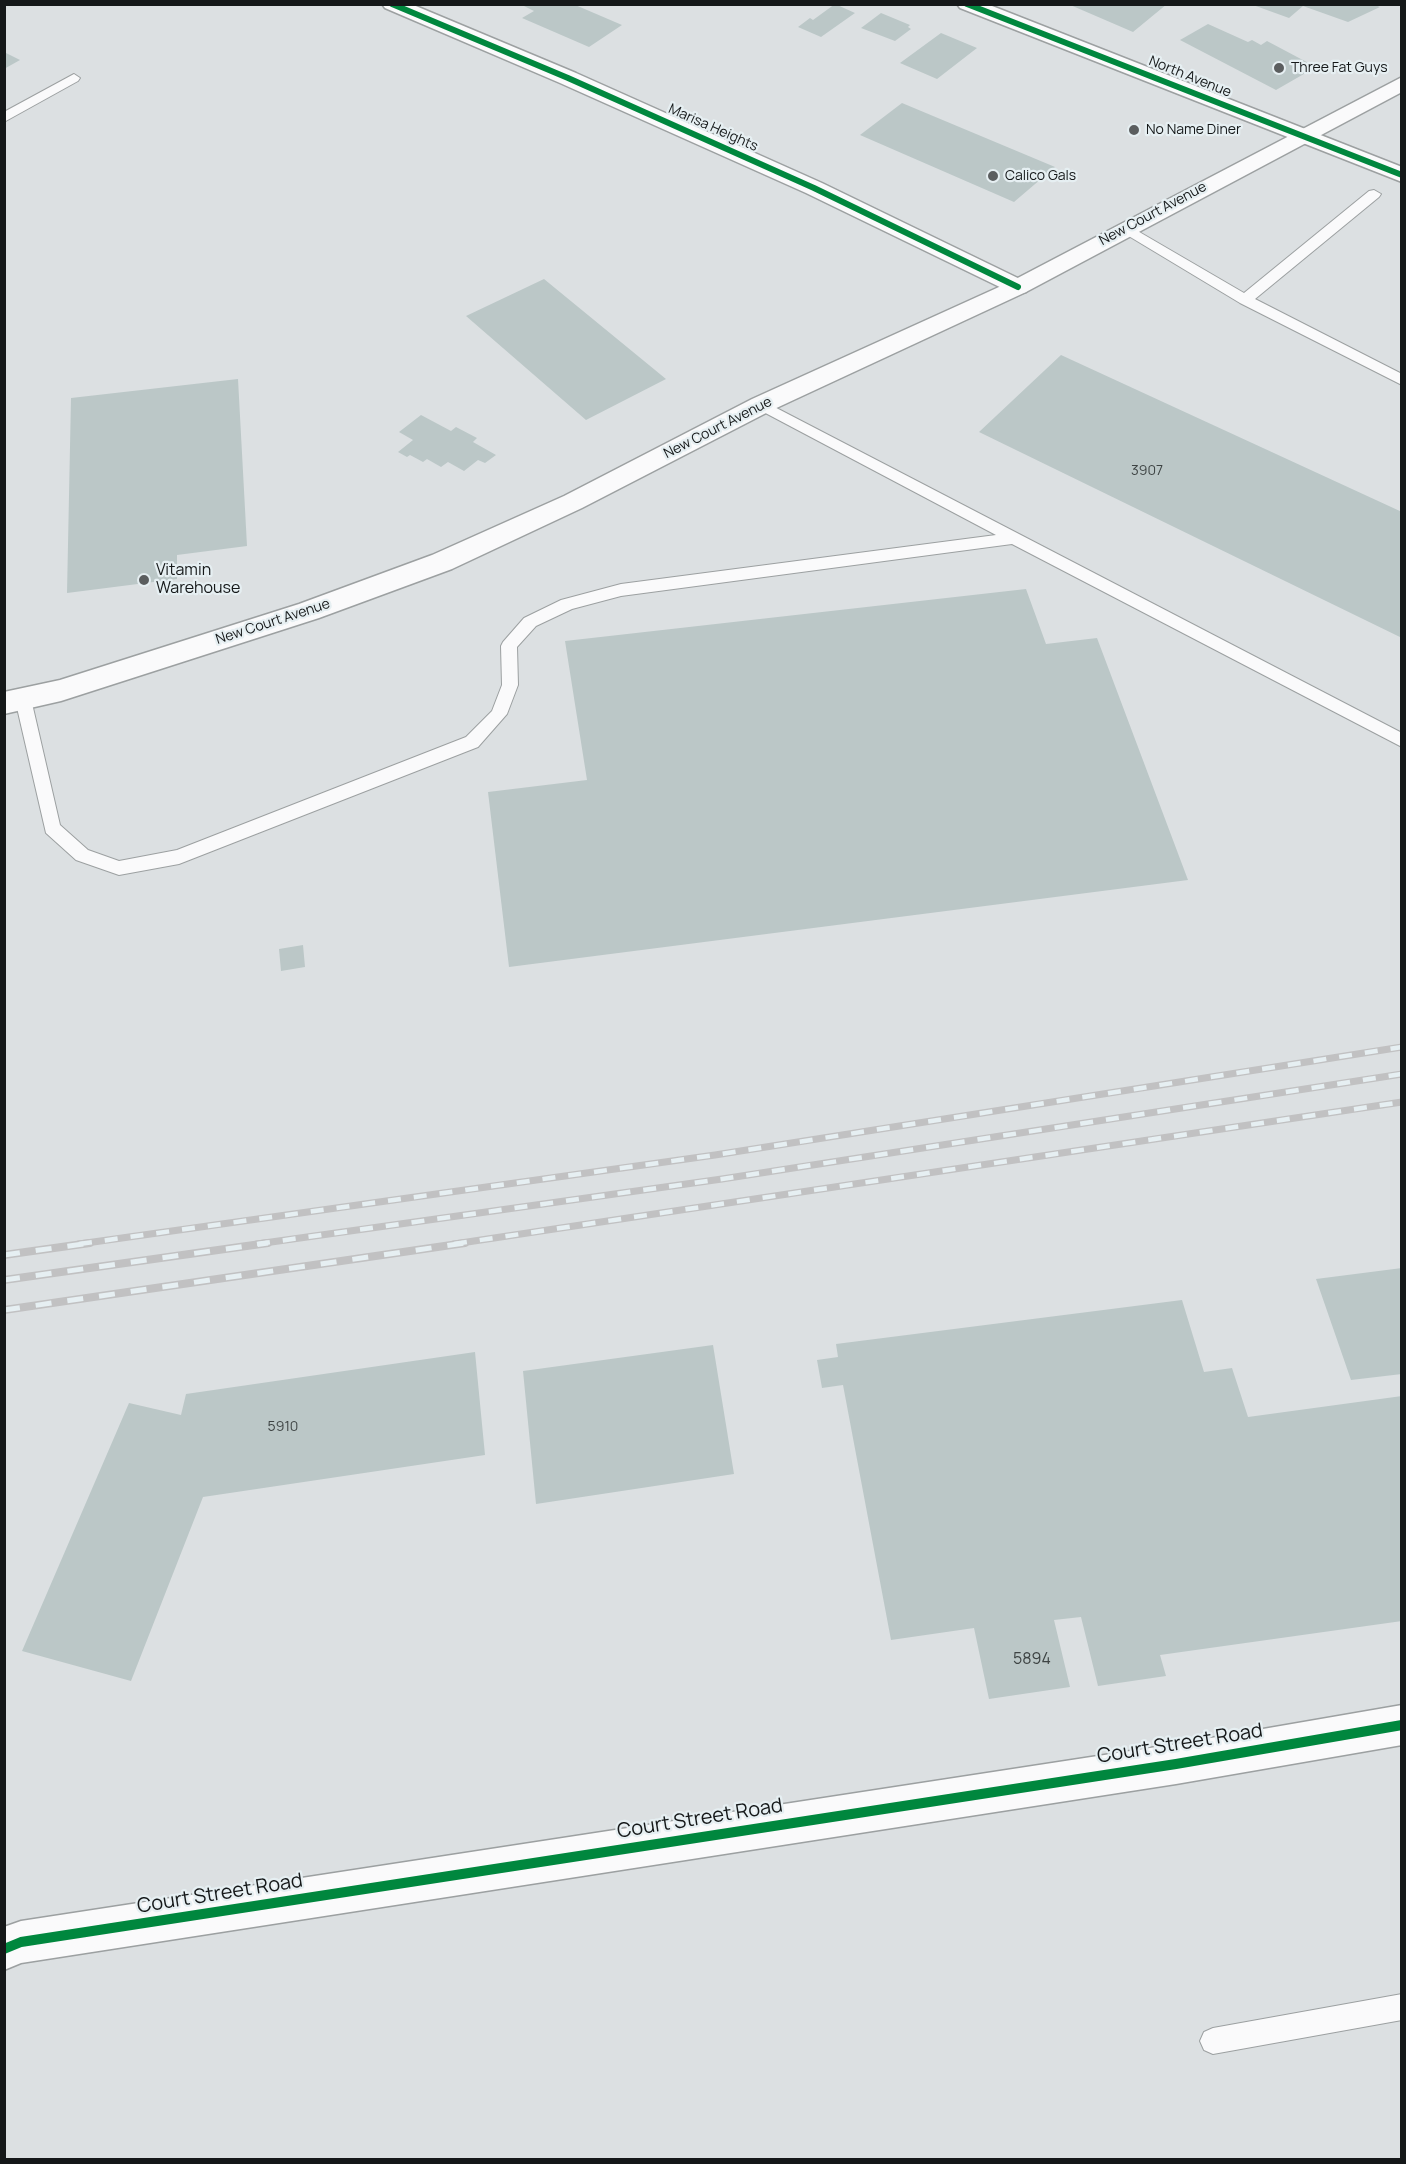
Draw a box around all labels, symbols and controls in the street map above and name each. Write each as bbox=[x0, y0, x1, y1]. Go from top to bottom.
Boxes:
street label: North Avenue bbox=[1146, 53, 1234, 101]
place label: Three Fat Guys bbox=[1291, 60, 1388, 76]
marker: Three Fat Guys bbox=[1272, 61, 1286, 75]
street label: Marisa Heights bbox=[666, 101, 760, 155]
place label: No Name Diner bbox=[1146, 122, 1241, 138]
marker: No Name Diner bbox=[1127, 123, 1141, 137]
place label: Calico Gals bbox=[1005, 168, 1076, 184]
marker: Calico Gals bbox=[986, 169, 1000, 183]
street label: New Court Avenue bbox=[1097, 179, 1209, 249]
street label: New Court Avenue bbox=[661, 393, 775, 463]
house number: 3907 bbox=[1131, 463, 1163, 479]
place label: Vitamin Warehouse bbox=[156, 561, 240, 599]
marker: Vitamin Warehouse bbox=[137, 573, 151, 587]
street label: New Court Avenue bbox=[214, 596, 332, 648]
house number: 5910 bbox=[268, 1419, 298, 1435]
house number: 5894 bbox=[1013, 1650, 1051, 1670]
street label: Court Street Road bbox=[1095, 1719, 1265, 1769]
street label: Court Street Road bbox=[615, 1794, 785, 1844]
street label: Court Street Road bbox=[135, 1869, 305, 1919]

